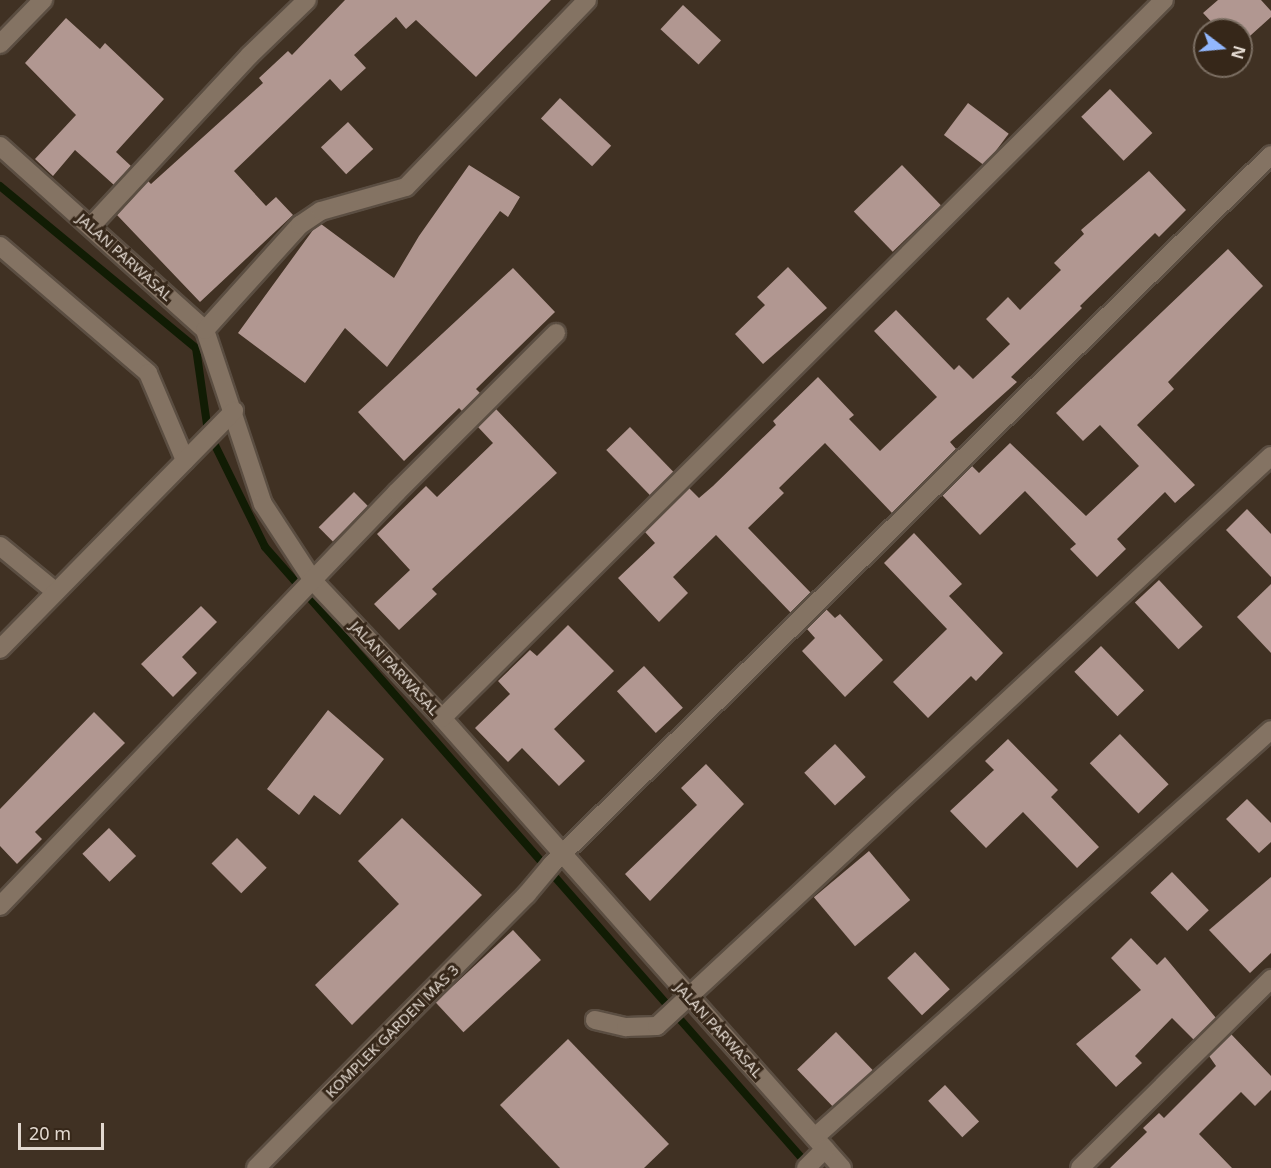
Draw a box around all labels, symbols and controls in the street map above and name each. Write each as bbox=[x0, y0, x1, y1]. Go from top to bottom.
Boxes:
north arrow bbox=[1193, 18, 1253, 78]
text: N bbox=[1226, 43, 1251, 62]
street label: JALAN PARWASAL bbox=[74, 209, 176, 305]
street label: JALAN PARWASAL bbox=[347, 617, 443, 719]
street label: KOMPLEK GARDEN MAS 3 bbox=[322, 961, 462, 1101]
street label: JALAN PARWASAL bbox=[671, 979, 767, 1081]
scale bar bbox=[21, 1111, 106, 1149]
text: 20 m bbox=[29, 1121, 71, 1145]

